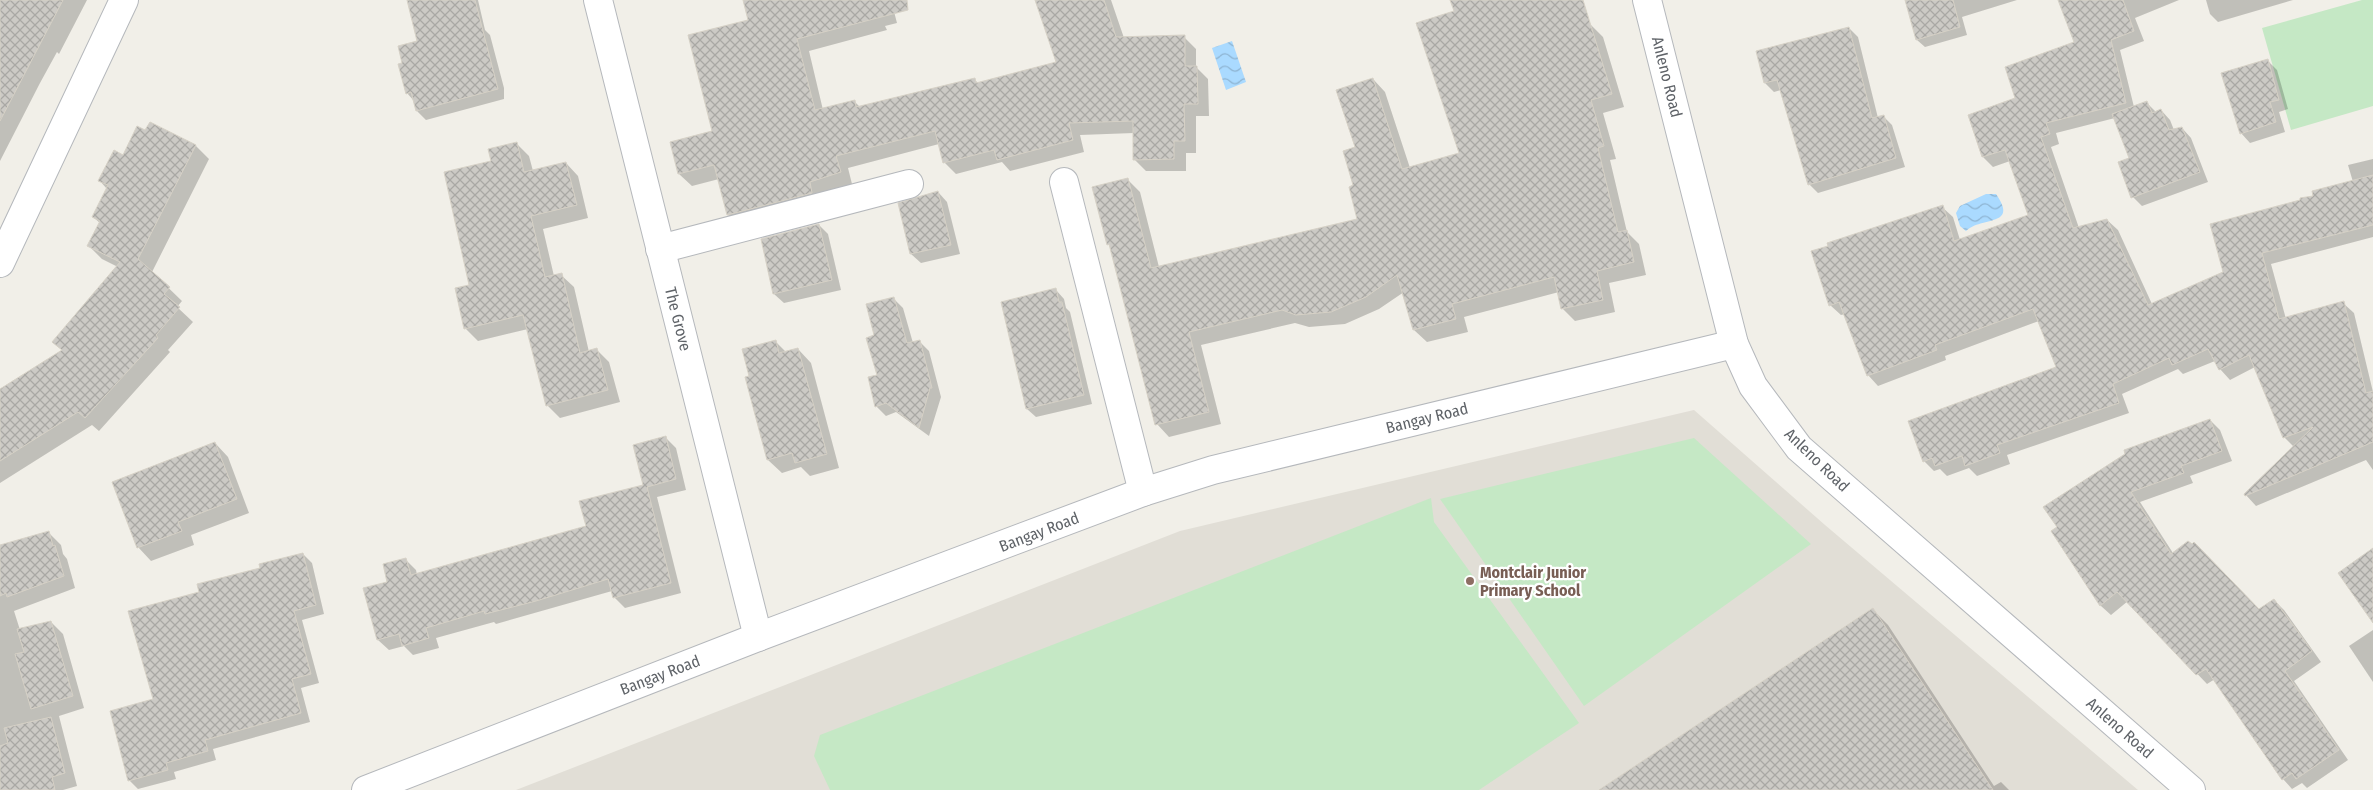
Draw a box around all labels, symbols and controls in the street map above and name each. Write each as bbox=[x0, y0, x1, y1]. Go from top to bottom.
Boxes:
street label: Anleno Road bbox=[1648, 35, 1686, 119]
street label: The Grove bbox=[661, 285, 695, 353]
street label: Bangay Road bbox=[1384, 399, 1470, 437]
street label: Anleno Road bbox=[1781, 424, 1853, 496]
street label: Bangay Road bbox=[996, 508, 1082, 556]
place label: Montclair Junior Primary School bbox=[1480, 563, 1586, 600]
marker: Montclair Junior Primary School bbox=[1464, 575, 1476, 587]
street label: Bangay Road bbox=[617, 651, 703, 699]
street label: Anleno Road bbox=[2083, 694, 2157, 762]

